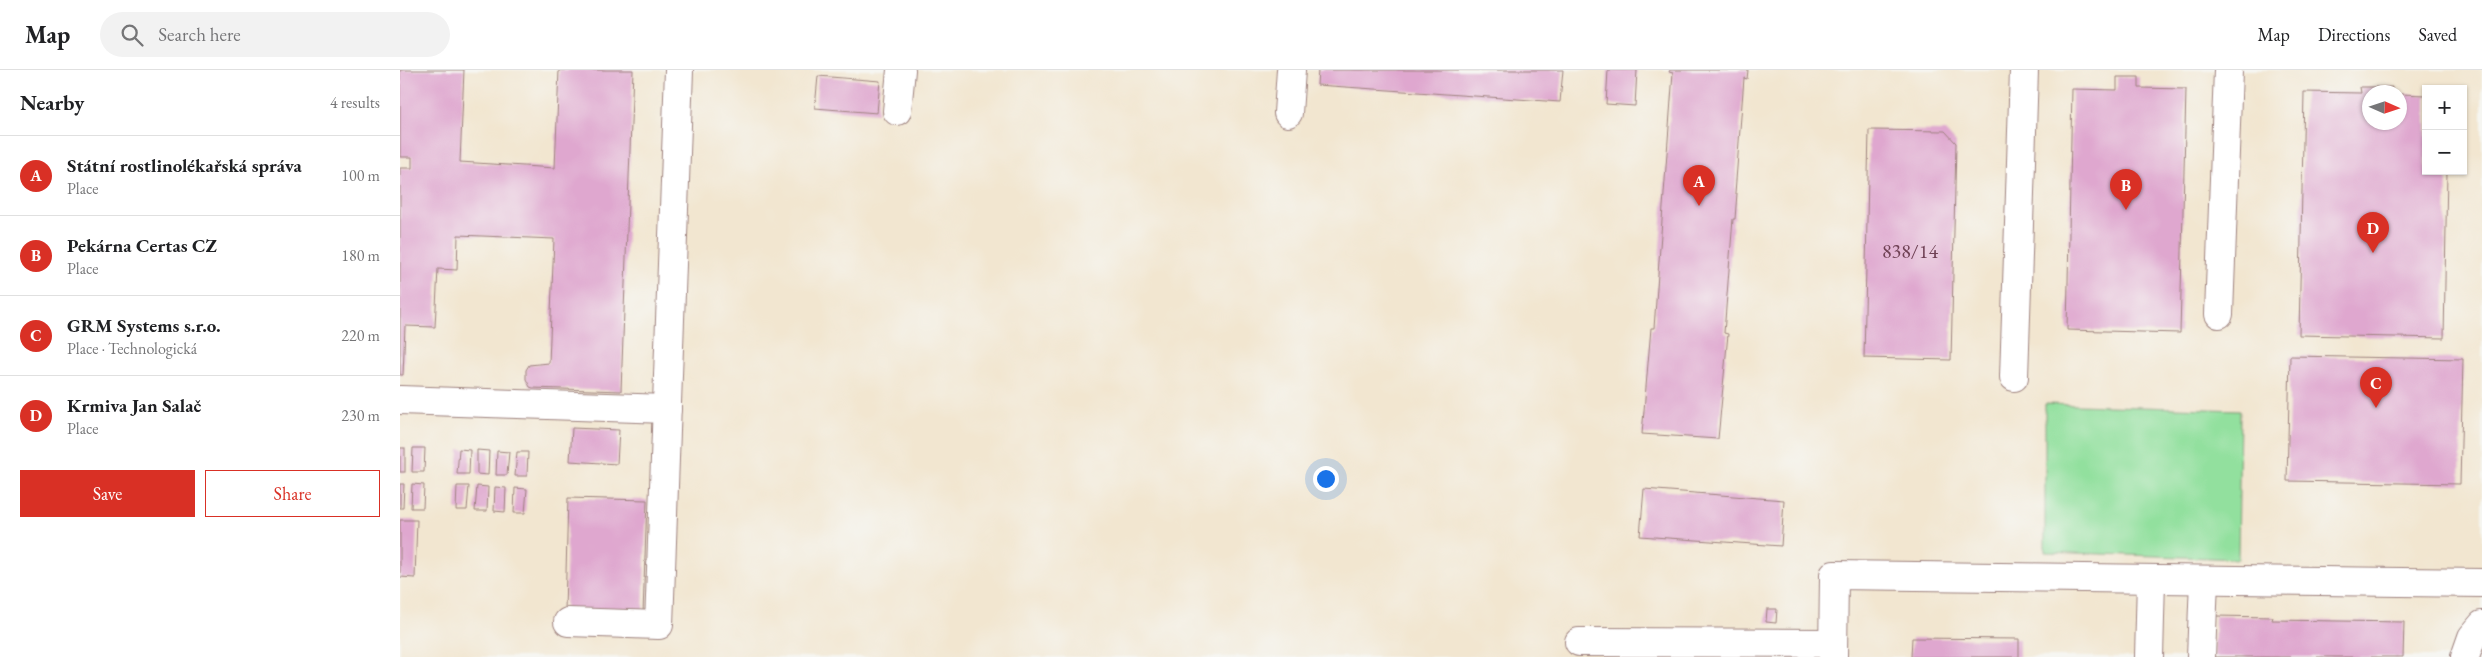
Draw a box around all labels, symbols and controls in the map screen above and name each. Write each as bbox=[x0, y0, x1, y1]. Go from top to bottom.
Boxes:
search box bbox=[100, 12, 450, 57]
text: Map bbox=[25, 19, 70, 50]
icon: search bbox=[118, 21, 146, 49]
text: Search here bbox=[158, 22, 241, 47]
text: Map bbox=[2258, 23, 2290, 46]
text: Directions bbox=[2318, 23, 2390, 46]
text: Saved bbox=[2418, 23, 2457, 46]
north arrow bbox=[2362, 85, 2407, 130]
map controls bbox=[2422, 85, 2467, 175]
button: + bbox=[2422, 85, 2467, 130]
text: Nearby bbox=[20, 89, 84, 116]
text: 4 results bbox=[330, 92, 380, 113]
button: − bbox=[2422, 130, 2467, 175]
text: Státní rostlinolékařská správa bbox=[67, 153, 302, 178]
text: A bbox=[30, 165, 42, 186]
text: 100 m bbox=[341, 165, 380, 186]
pin: A bbox=[1683, 165, 1715, 206]
pin: B bbox=[2110, 169, 2142, 210]
text: Place bbox=[67, 178, 99, 199]
pin: D bbox=[2357, 212, 2389, 253]
text: Pekárna Certas CZ bbox=[67, 233, 217, 258]
house number: 838/14 bbox=[1882, 238, 1938, 264]
text: B bbox=[31, 245, 41, 266]
text: 180 m bbox=[341, 245, 380, 266]
text: Place bbox=[67, 258, 99, 279]
text: GRM Systems s.r.o. bbox=[67, 313, 221, 338]
text: C bbox=[30, 325, 42, 346]
text: 220 m bbox=[341, 325, 380, 346]
text: Place · Technologická bbox=[67, 338, 197, 359]
pin: C bbox=[2360, 367, 2392, 408]
text: Krmiva Jan Salač bbox=[67, 393, 201, 418]
text: D bbox=[30, 405, 42, 426]
text: 230 m bbox=[341, 405, 380, 426]
text: Place bbox=[67, 418, 99, 439]
your location bbox=[1313, 466, 1339, 492]
button: Save bbox=[20, 470, 195, 517]
button: Share bbox=[205, 470, 380, 517]

